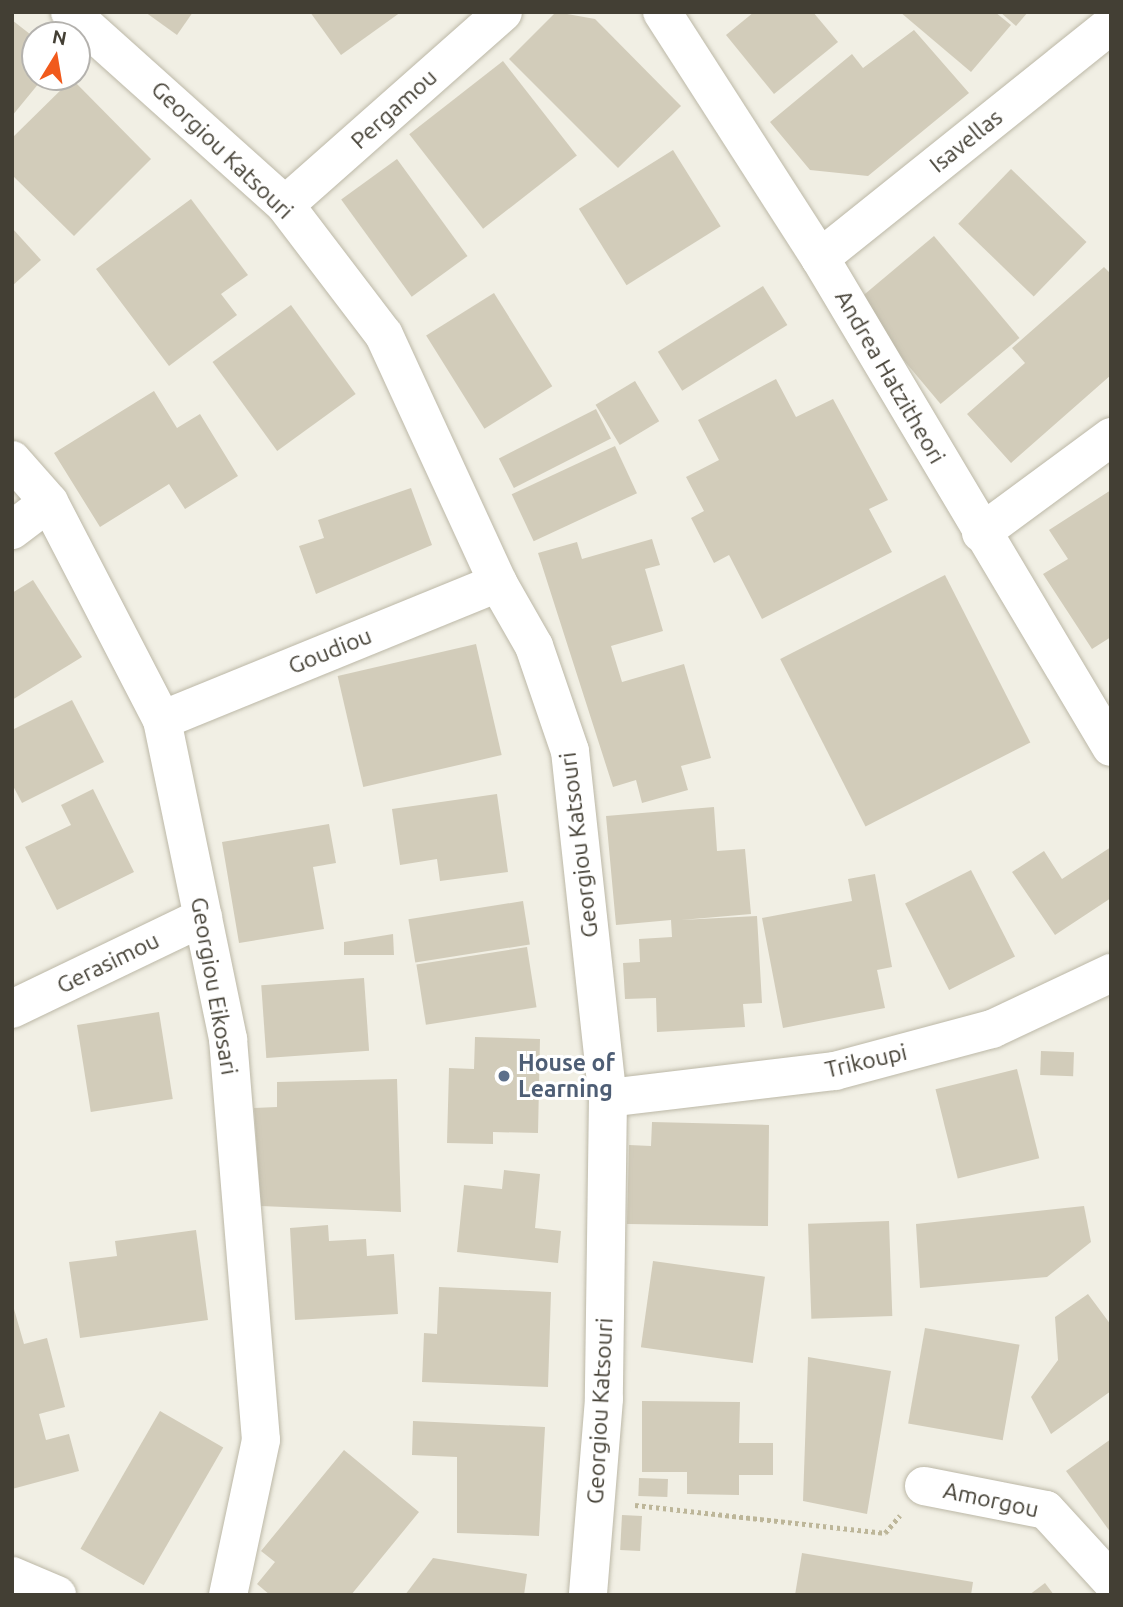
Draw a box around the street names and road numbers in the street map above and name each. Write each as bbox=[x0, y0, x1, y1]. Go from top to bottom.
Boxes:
street label: Pergamou bbox=[345, 63, 443, 155]
street label: Georgiou Katsouri bbox=[145, 75, 299, 225]
street label: Isavellas bbox=[924, 103, 1008, 179]
street label: Andrea Hatzitheori bbox=[829, 285, 951, 469]
street label: Goudiou bbox=[284, 622, 376, 680]
street label: Georgiou Katsouri bbox=[554, 751, 604, 939]
street label: Georgiou Eikosari bbox=[185, 895, 243, 1077]
street label: Gerasimou bbox=[52, 926, 164, 1000]
street label: Trikoupi bbox=[822, 1038, 910, 1084]
street label: Georgiou Katsouri bbox=[581, 1317, 619, 1505]
street label: Amorgou bbox=[941, 1476, 1041, 1524]

